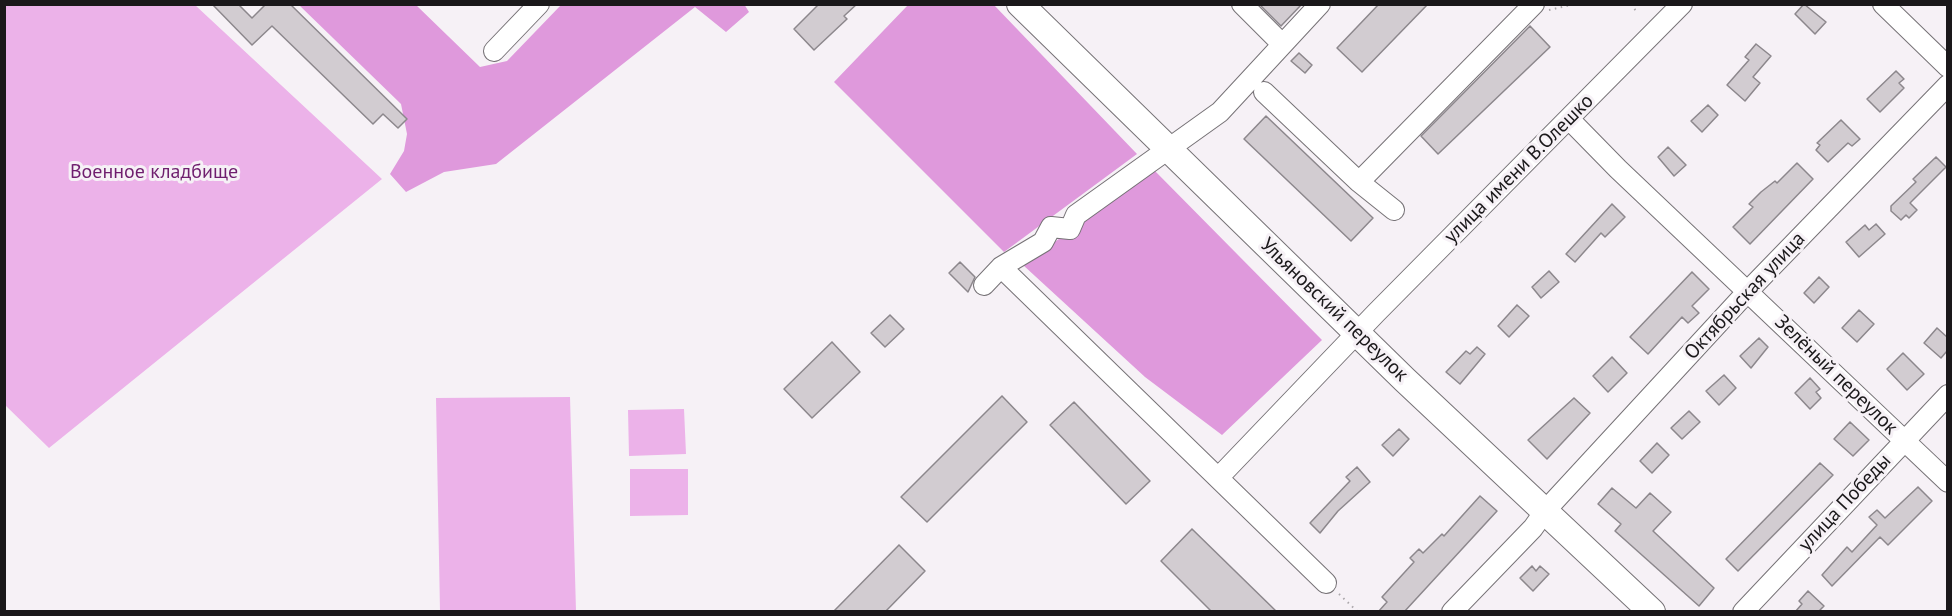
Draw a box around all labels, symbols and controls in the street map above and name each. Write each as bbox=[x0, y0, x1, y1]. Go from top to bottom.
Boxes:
street label: улица имени В.Олешко bbox=[1439, 89, 1599, 249]
park label: Военное кладбище bbox=[70, 160, 238, 184]
street label: Октябрьская улица bbox=[1680, 227, 1810, 365]
street label: Ульяновский переулок bbox=[1255, 233, 1413, 387]
street label: Зелёный переулок bbox=[1769, 310, 1903, 440]
street label: улица Победы bbox=[1794, 449, 1896, 557]

